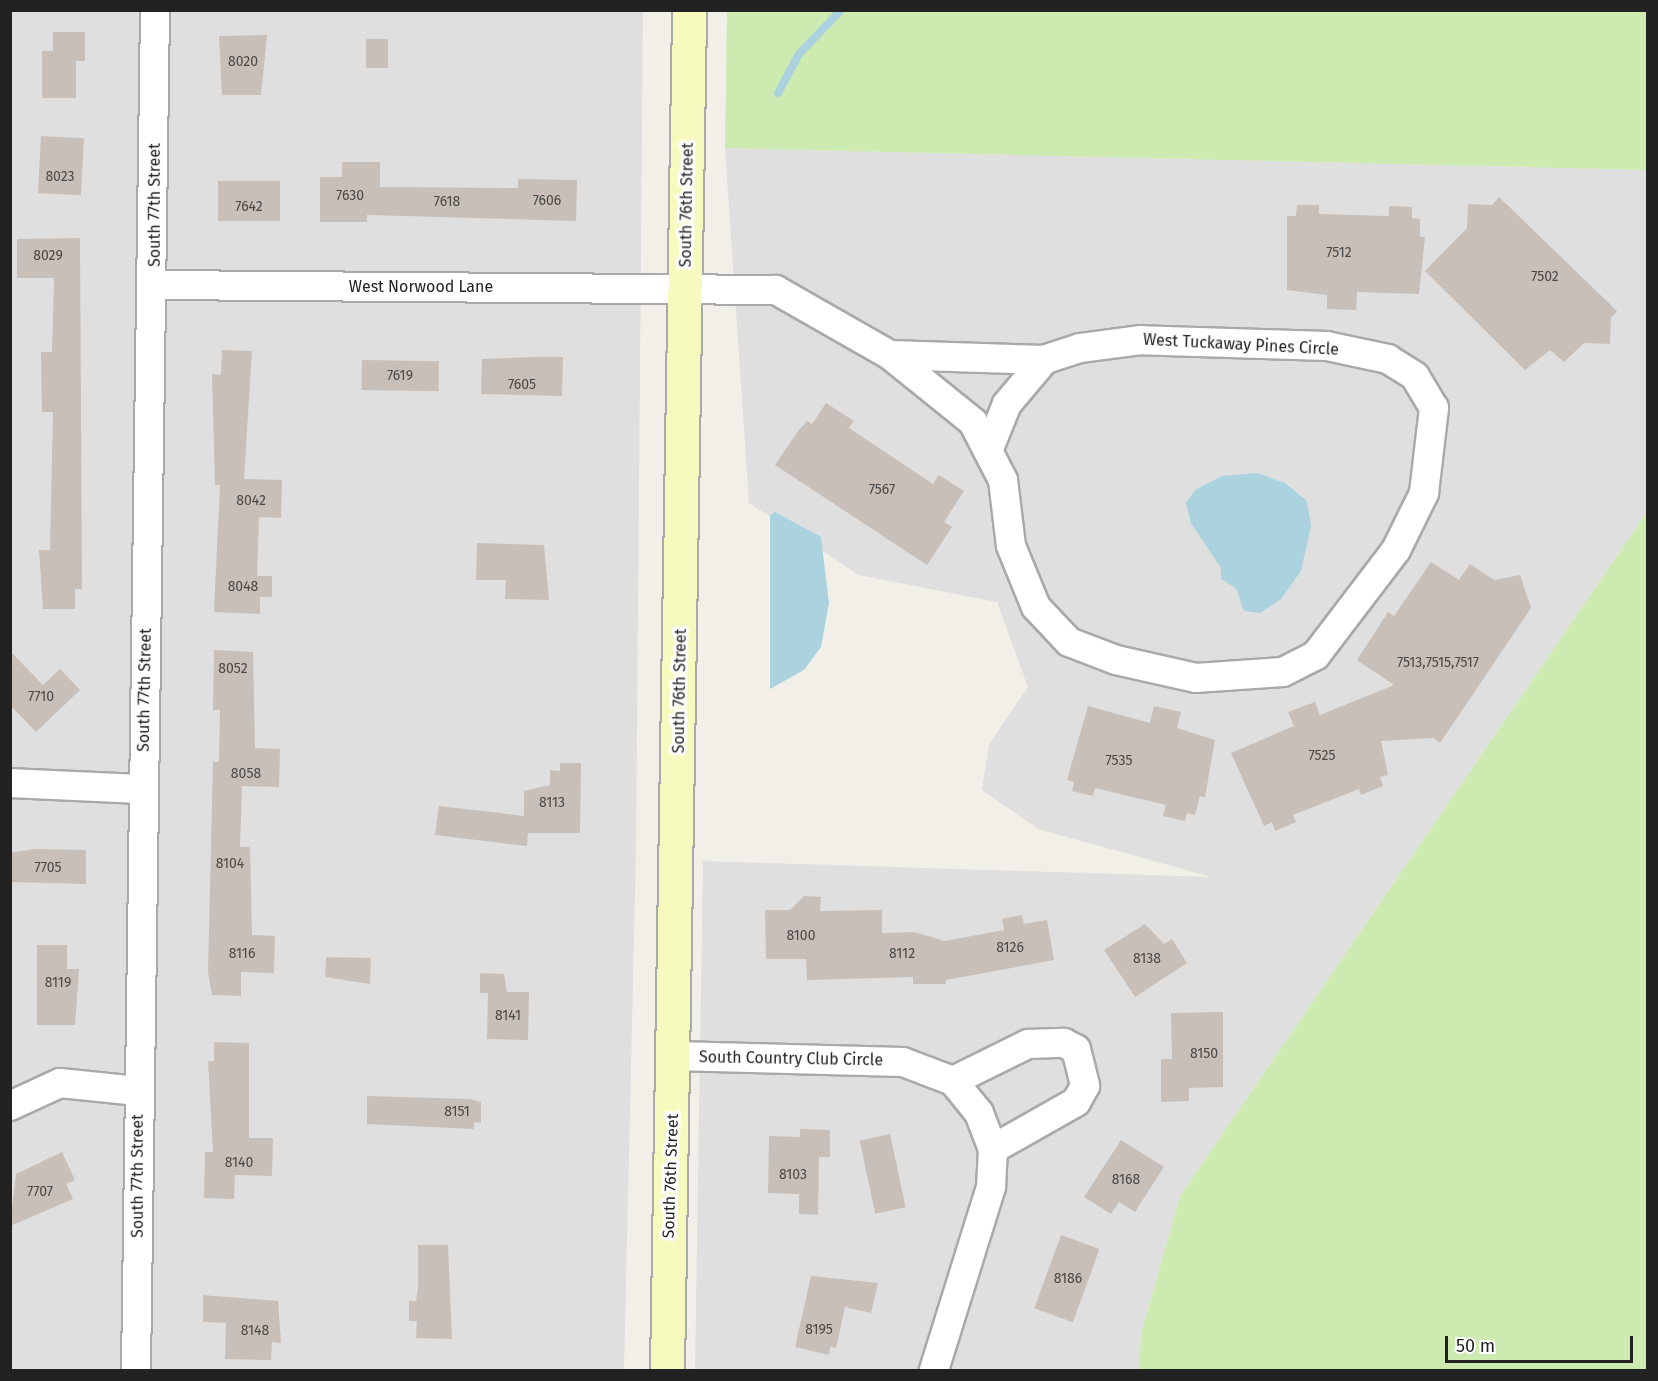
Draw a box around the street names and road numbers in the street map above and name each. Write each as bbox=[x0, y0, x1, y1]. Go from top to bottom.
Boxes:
street label: South 76th Street bbox=[676, 142, 698, 268]
street label: South 77th Street bbox=[145, 143, 165, 267]
street label: West Norwood Lane bbox=[349, 277, 493, 297]
street label: West Tuckaway Pines Circle bbox=[1143, 330, 1339, 360]
street label: South 77th Street bbox=[134, 628, 156, 752]
street label: South 76th Street bbox=[669, 628, 691, 754]
street label: South Country Club Circle bbox=[699, 1048, 883, 1070]
street label: South 76th Street bbox=[659, 1113, 683, 1239]
street label: South 77th Street bbox=[128, 1114, 148, 1238]

